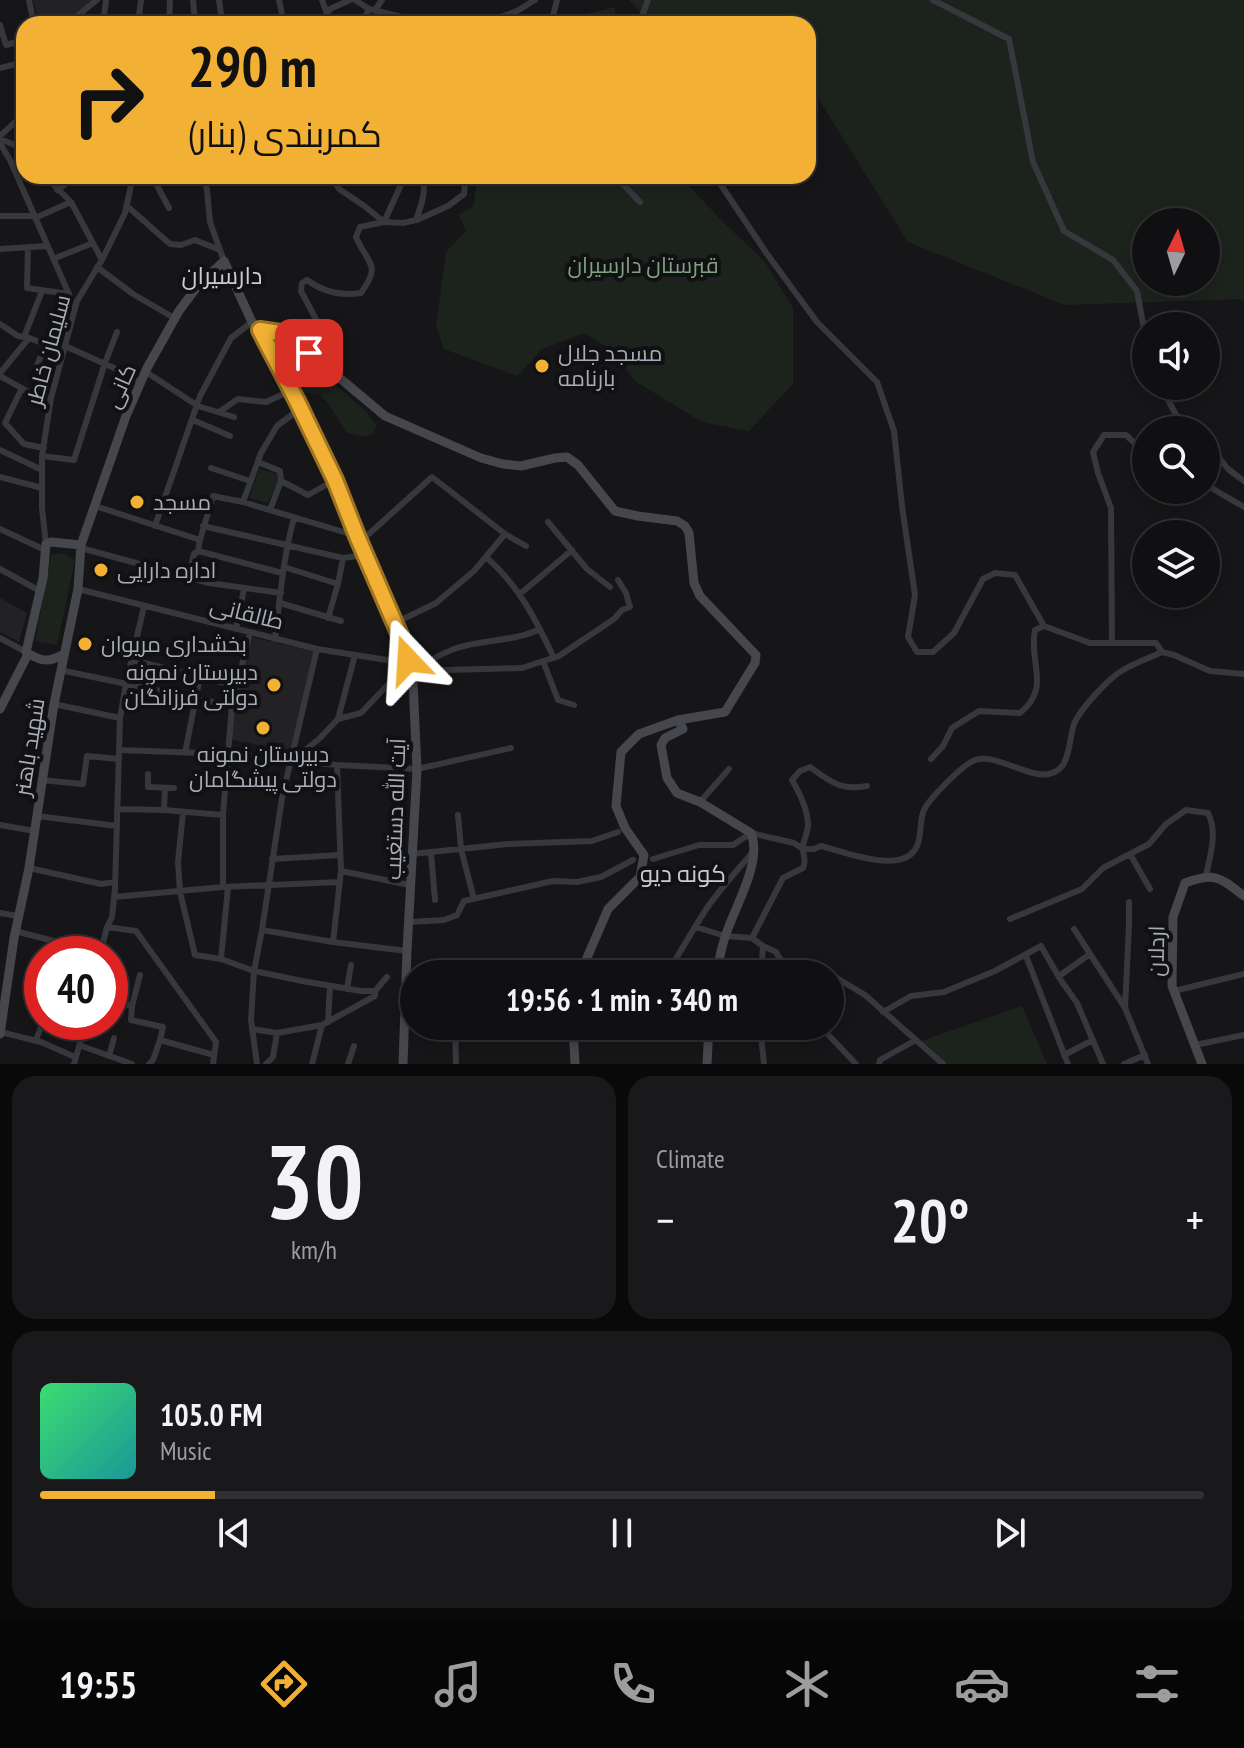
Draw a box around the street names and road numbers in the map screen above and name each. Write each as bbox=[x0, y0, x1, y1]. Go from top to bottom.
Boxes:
street label: سلیمان خاطر bbox=[19, 291, 76, 410]
street label: کانی bbox=[98, 359, 142, 413]
street label: طالقانی bbox=[207, 590, 287, 636]
street label: شهید باهنر bbox=[7, 696, 51, 800]
street label: آیت الله دستغیب bbox=[379, 738, 411, 880]
street label: اردلان bbox=[1142, 925, 1170, 977]

